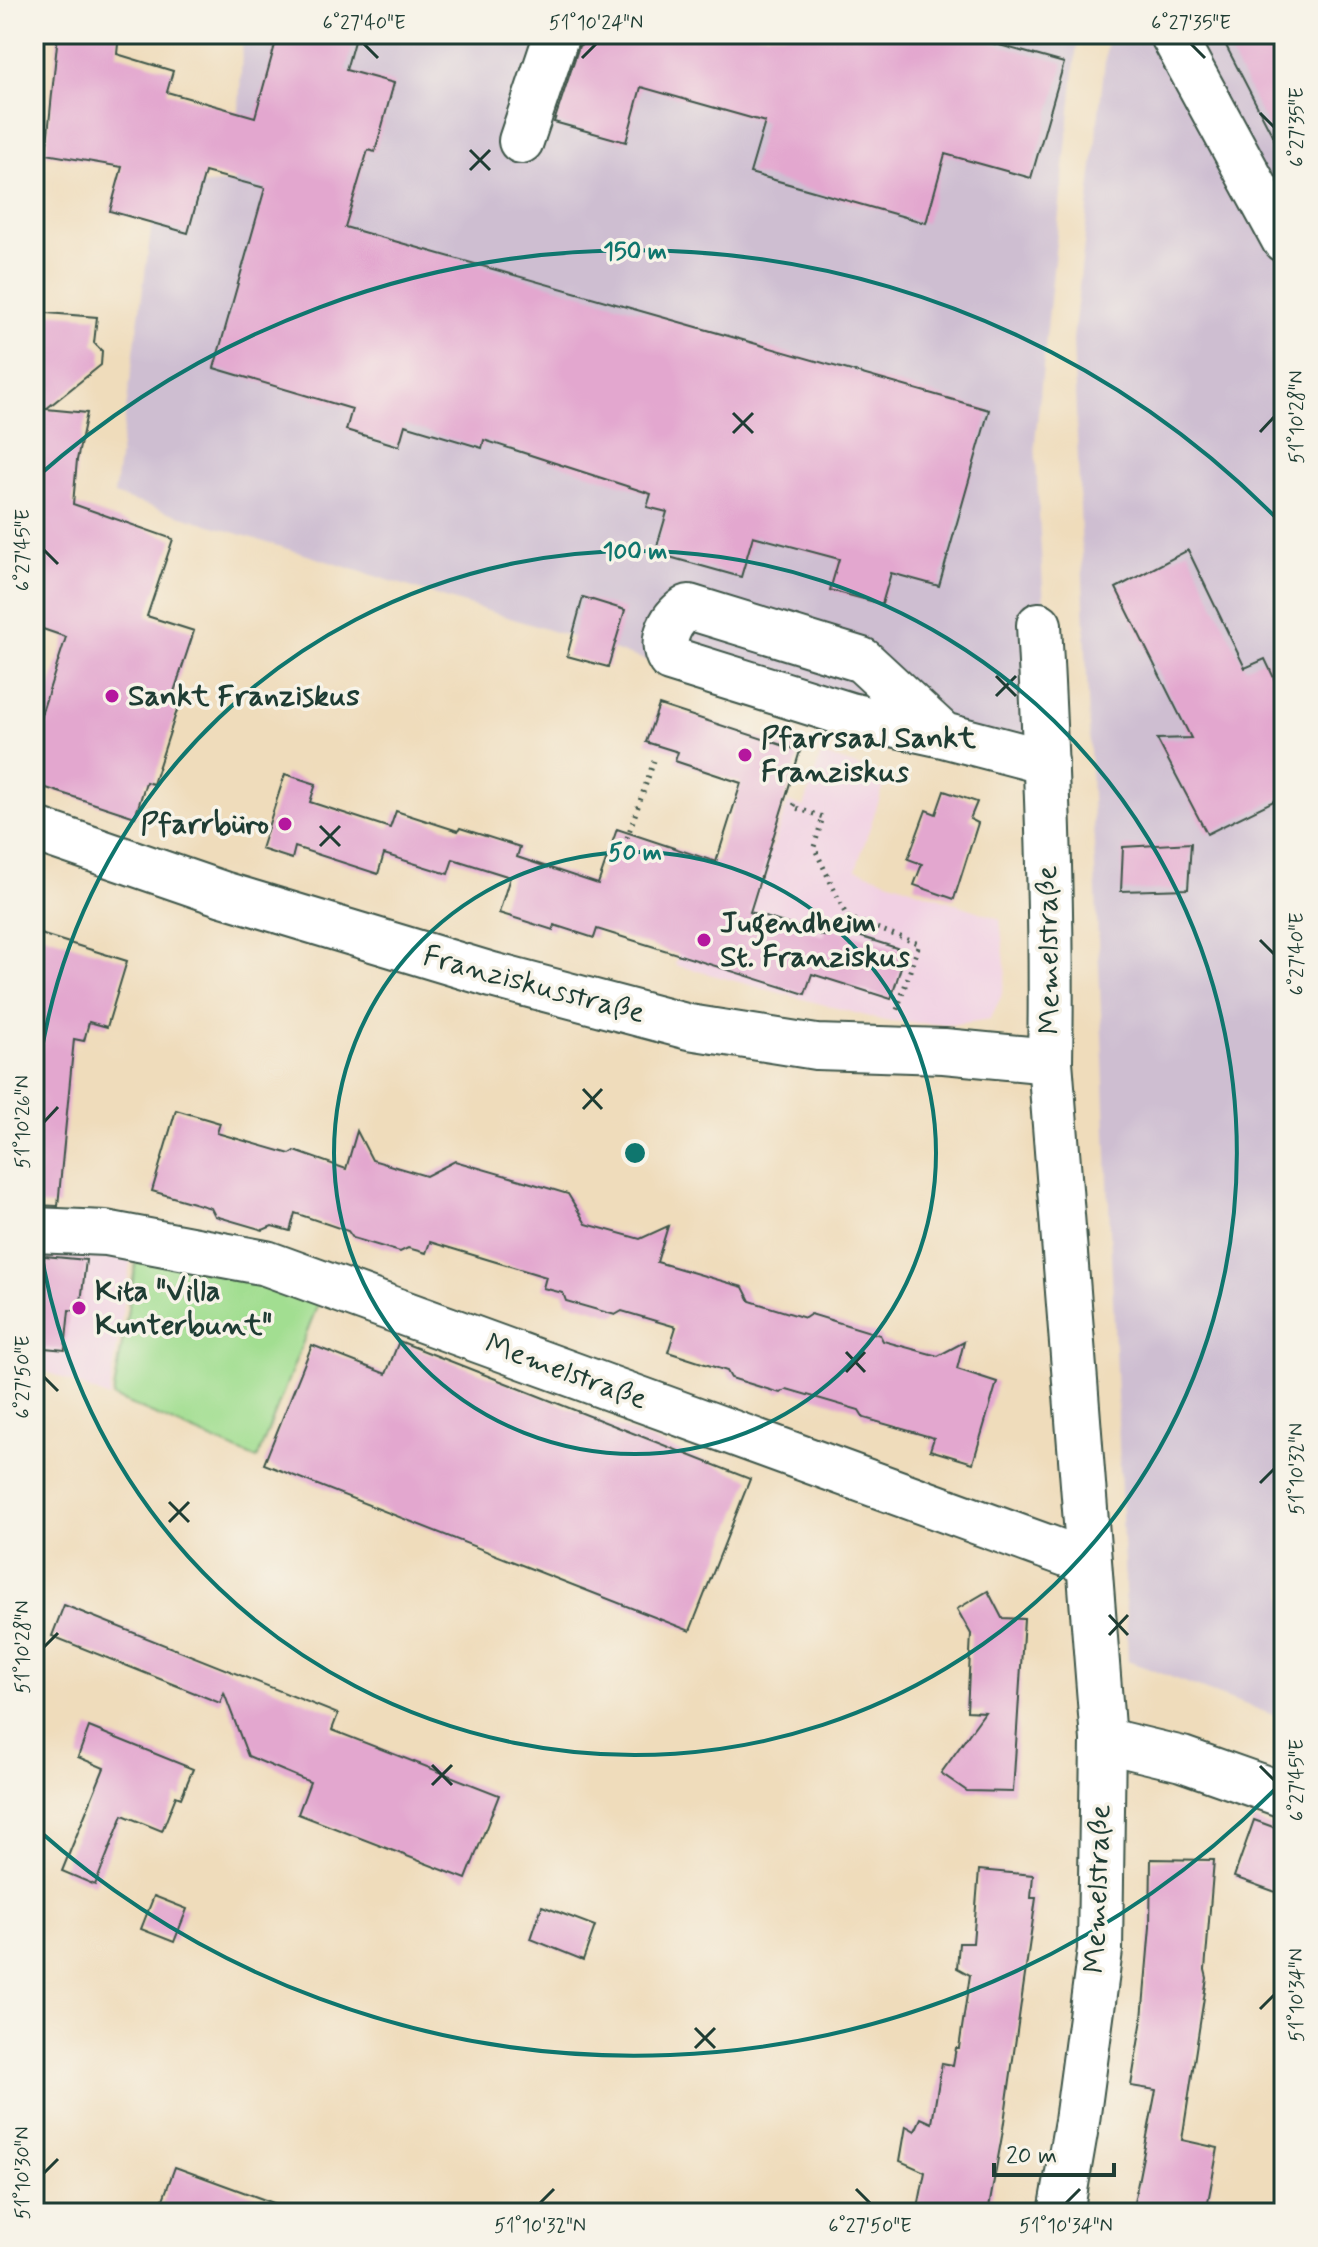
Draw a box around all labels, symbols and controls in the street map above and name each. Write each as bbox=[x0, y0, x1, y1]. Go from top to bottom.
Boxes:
text: 6°27'40"E bbox=[322, 10, 406, 37]
text: 51°10'24"N bbox=[549, 10, 643, 37]
text: 6°27'35"E bbox=[1151, 10, 1231, 37]
text: 6°27'35"E bbox=[1284, 87, 1311, 167]
text: 150 m bbox=[603, 237, 667, 268]
text: 51°10'28"N bbox=[1284, 370, 1311, 464]
text: 6°27'45"E bbox=[10, 509, 37, 591]
text: 100 m bbox=[603, 537, 667, 568]
place label: Sankt Franziskus bbox=[128, 677, 360, 716]
marker: Sankt Franziskus bbox=[103, 687, 121, 705]
place label: Pfarrsaal Sankt Franziskus bbox=[761, 719, 976, 792]
marker: Pfarrsaal Sankt Franziskus bbox=[736, 746, 754, 764]
place label: Pfarrbüro bbox=[141, 805, 269, 844]
marker: Pfarrbüro bbox=[276, 815, 294, 833]
text: 50 m bbox=[608, 838, 662, 869]
street label: Memelstraße bbox=[1028, 865, 1070, 1035]
place label: Jugendheim St. Franziskus bbox=[720, 904, 911, 977]
text: 6°27'40"E bbox=[1284, 912, 1311, 996]
marker: Jugendheim St. Franziskus bbox=[695, 931, 713, 949]
street label: Franziskusstraße bbox=[419, 937, 649, 1033]
text: 51°10'26"N bbox=[10, 1075, 37, 1169]
centre of rings bbox=[621, 1139, 649, 1167]
place label: Kita "Villa Kunterbunt" bbox=[95, 1272, 272, 1345]
marker: Kita "Villa Kunterbunt" bbox=[70, 1299, 88, 1317]
street label: Memelstraße bbox=[480, 1325, 652, 1419]
text: 6°27'50"E bbox=[10, 1335, 37, 1419]
text: 51°10'32"N bbox=[1284, 1423, 1311, 1515]
text: 51°10'28"N bbox=[10, 1600, 37, 1694]
text: 6°27'45"E bbox=[1284, 1739, 1311, 1821]
street label: Memelstraße bbox=[1076, 1804, 1120, 1974]
text: 51°10'34"N bbox=[1284, 1948, 1311, 2042]
text: 51°10'30"N bbox=[10, 2126, 37, 2220]
scale bar bbox=[994, 2127, 1114, 2177]
text: 20 m bbox=[1006, 2141, 1057, 2172]
text: 51°10'32"N bbox=[494, 2213, 586, 2240]
text: 6°27'50"E bbox=[828, 2213, 912, 2240]
text: 51°10'34"N bbox=[1019, 2213, 1113, 2240]

